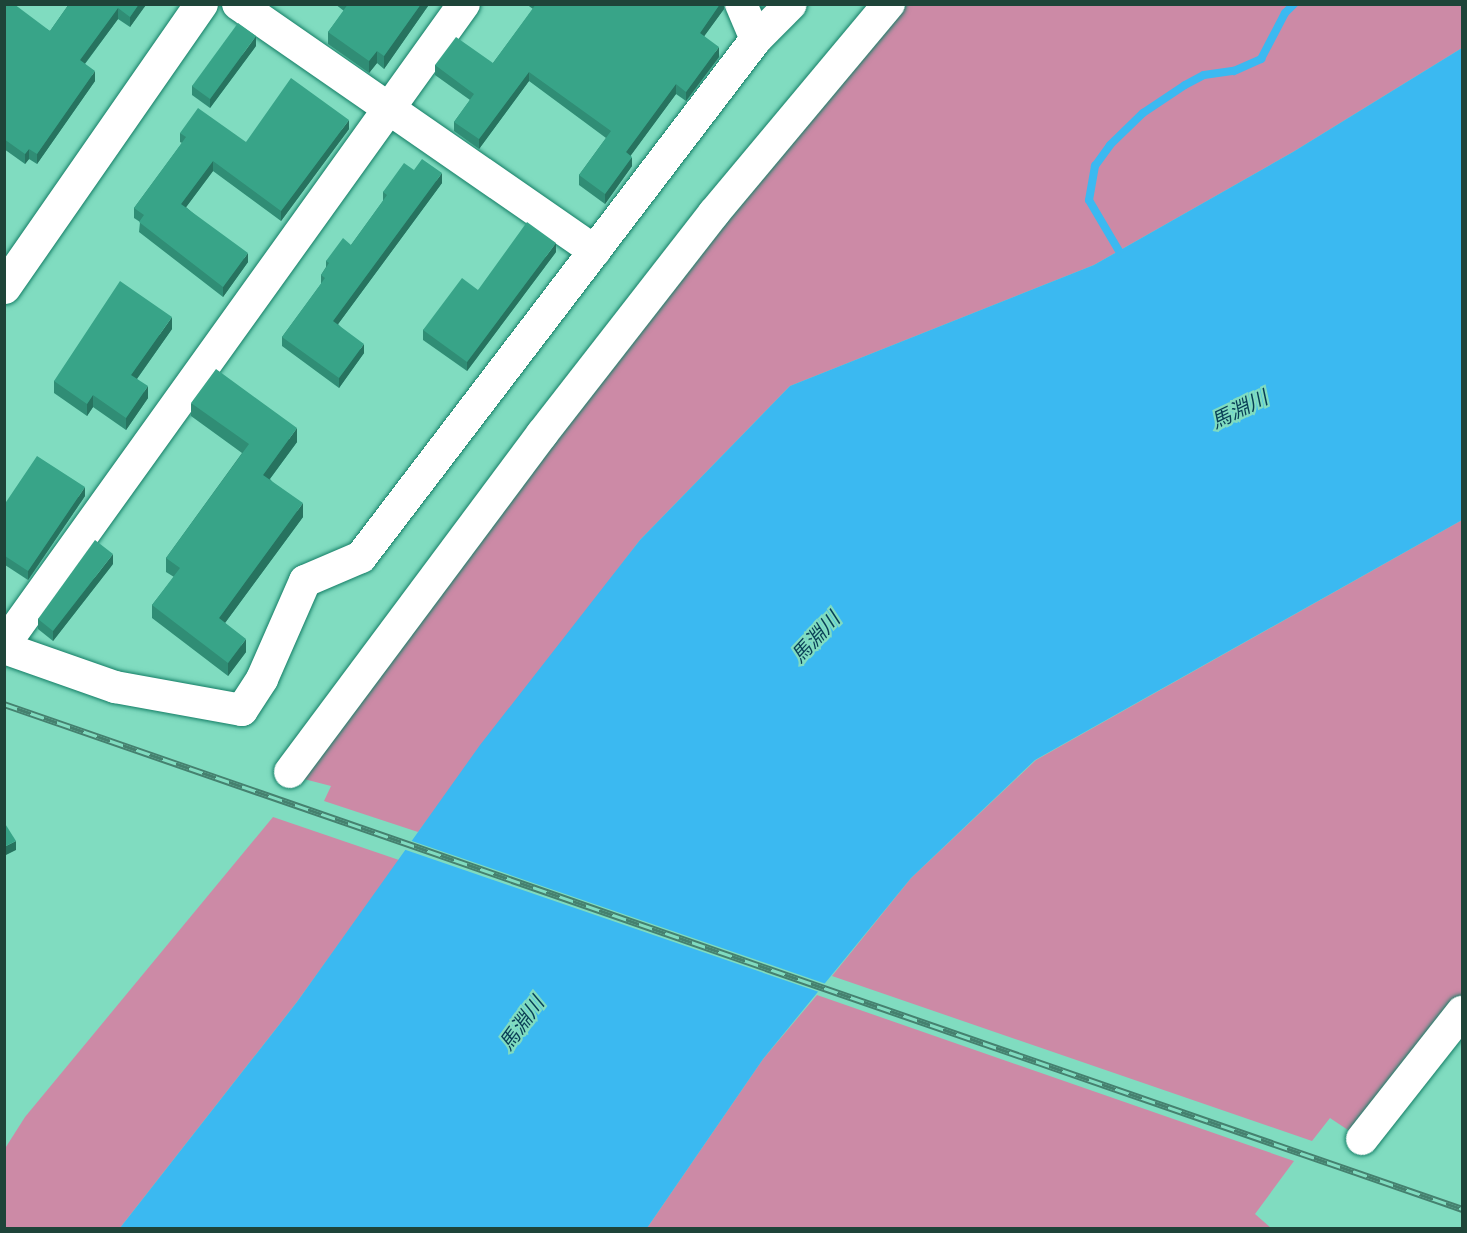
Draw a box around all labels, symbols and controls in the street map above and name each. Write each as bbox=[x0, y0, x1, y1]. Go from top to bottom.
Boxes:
water label: 馬淵川 bbox=[1207, 385, 1271, 433]
water label: 馬淵川 bbox=[786, 607, 844, 667]
water label: 馬淵川 bbox=[494, 992, 548, 1054]

